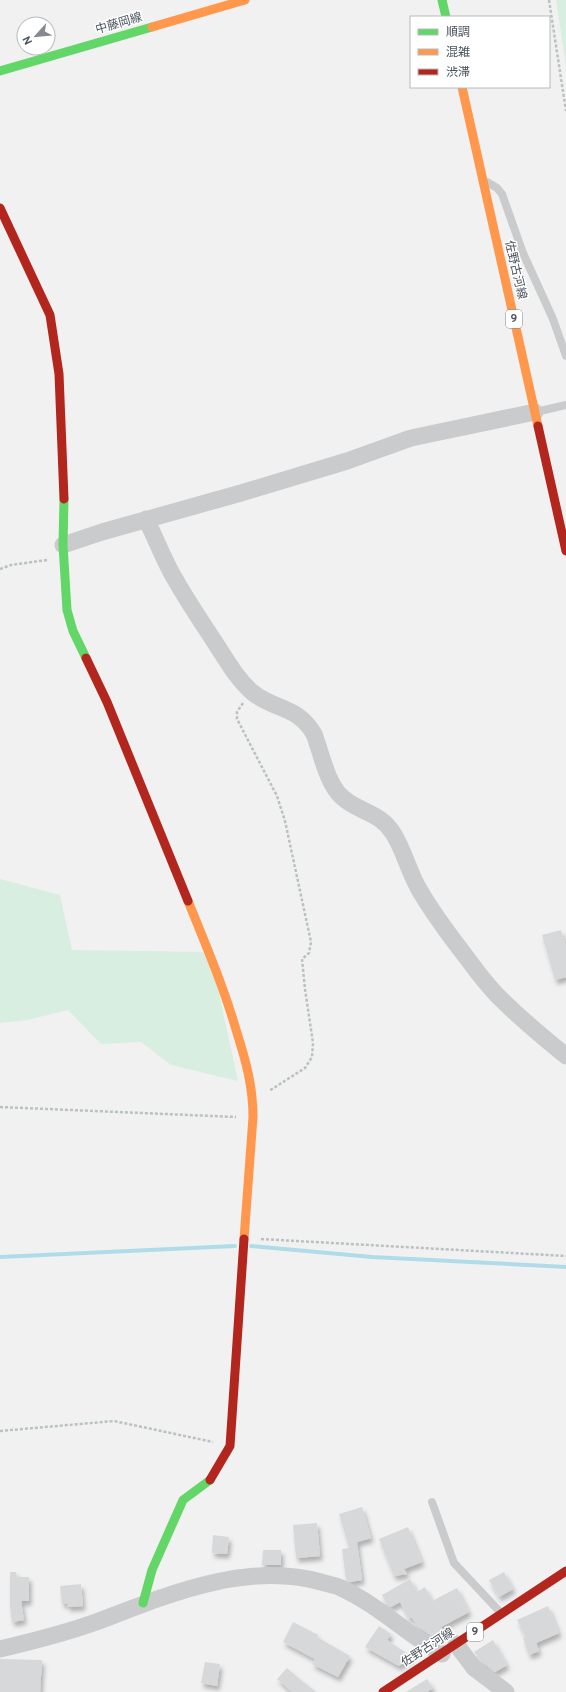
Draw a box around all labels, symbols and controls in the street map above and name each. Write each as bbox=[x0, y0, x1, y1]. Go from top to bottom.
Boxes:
street label: 中藤岡線 bbox=[94, 10, 144, 38]
north arrow bbox=[16, 16, 56, 56]
legend bbox=[410, 16, 550, 88]
text: 順調 bbox=[446, 25, 470, 41]
text: N bbox=[20, 33, 36, 47]
text: 混雑 bbox=[446, 45, 470, 61]
text: 渋滞 bbox=[446, 65, 470, 81]
street label: 佐野古河線 bbox=[500, 239, 530, 301]
road number: 9 bbox=[506, 310, 522, 328]
road number: 9 bbox=[467, 1623, 483, 1641]
street label: 佐野古河線 bbox=[398, 1625, 458, 1671]

